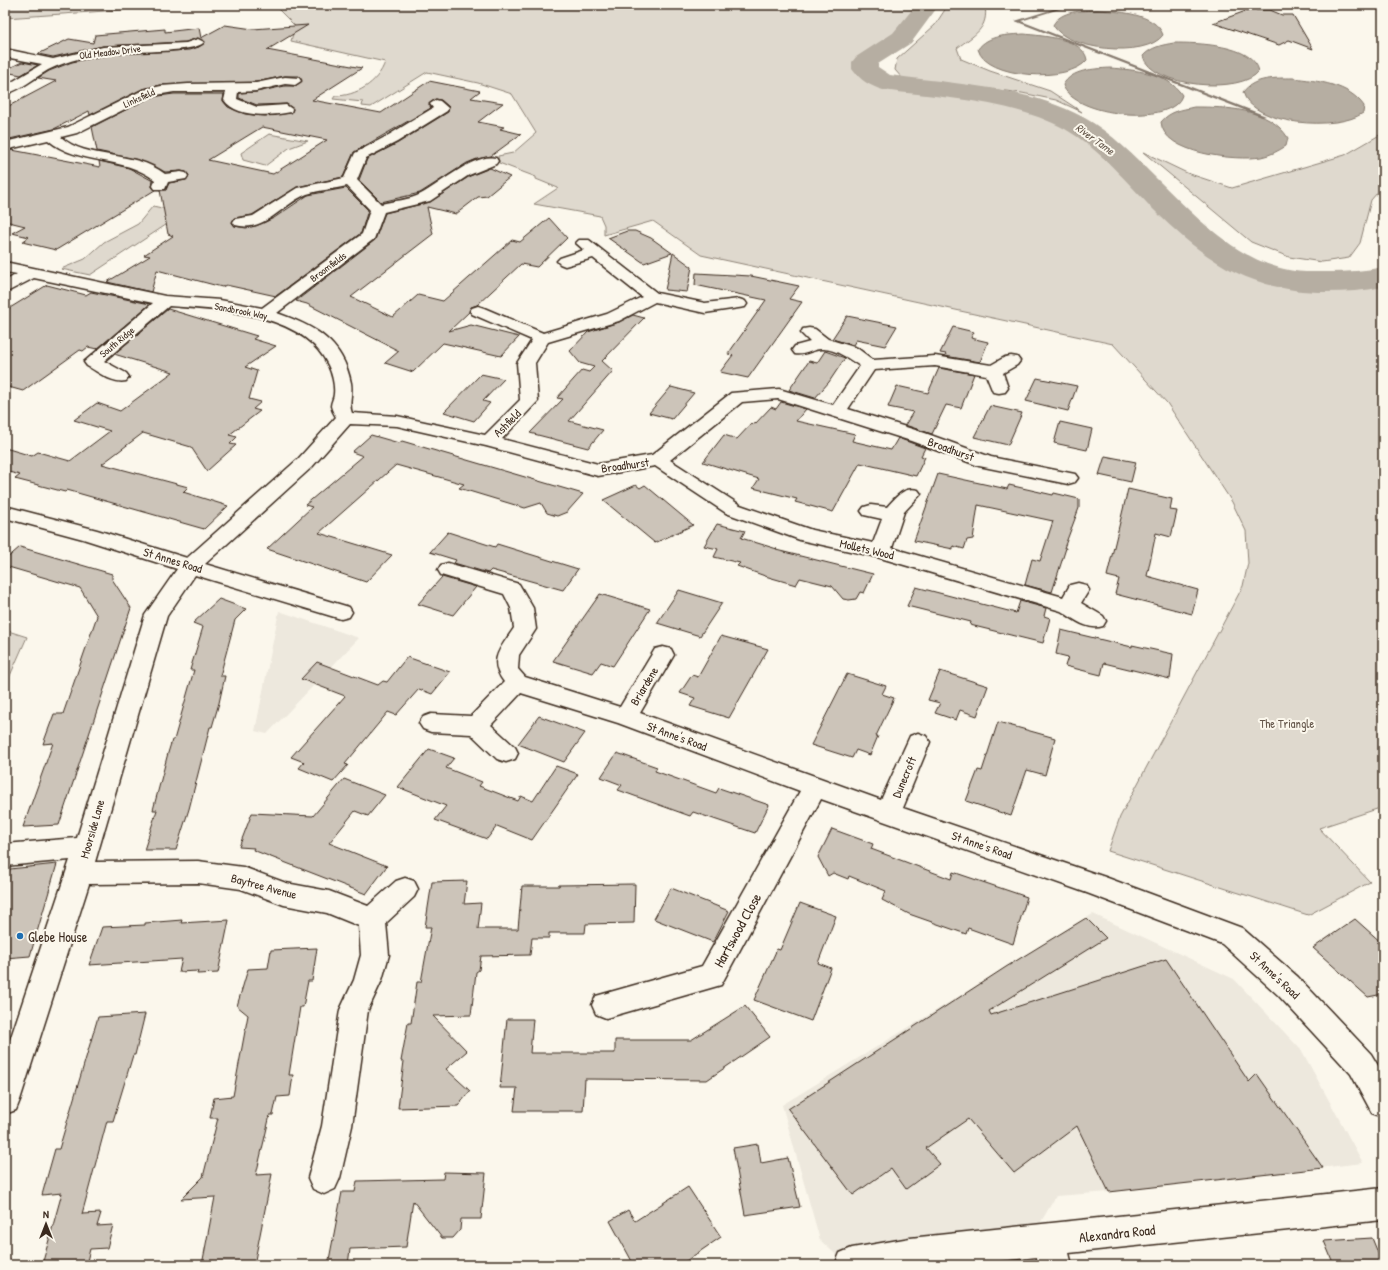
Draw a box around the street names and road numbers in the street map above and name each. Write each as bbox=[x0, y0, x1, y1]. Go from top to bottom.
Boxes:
street label: Old Meadow Drive bbox=[78, 42, 142, 62]
street label: Linksfield bbox=[121, 85, 157, 111]
street label: Broomfields bbox=[307, 249, 349, 285]
street label: Sandbrook Way bbox=[213, 299, 269, 323]
street label: South Ridge bbox=[97, 324, 137, 360]
street label: Ashfield bbox=[489, 405, 525, 441]
street label: Broadhurst bbox=[925, 433, 977, 466]
street label: Broadhurst bbox=[600, 453, 651, 477]
street label: Mollets Wood bbox=[838, 535, 896, 564]
street label: St Annes Road bbox=[141, 543, 205, 577]
street label: Briardene bbox=[626, 663, 662, 709]
street label: St Anne's Road bbox=[645, 717, 710, 755]
street label: Dunecroft bbox=[888, 753, 921, 800]
street label: Moorside Lane bbox=[76, 797, 109, 860]
street label: St Anne's Road bbox=[949, 827, 1015, 863]
street label: Baytree Avenue bbox=[229, 869, 299, 903]
street label: Hartswood Close bbox=[709, 889, 765, 971]
street label: St Anne's Road bbox=[1246, 947, 1304, 1003]
street label: Alexandra Road bbox=[1078, 1219, 1157, 1246]

